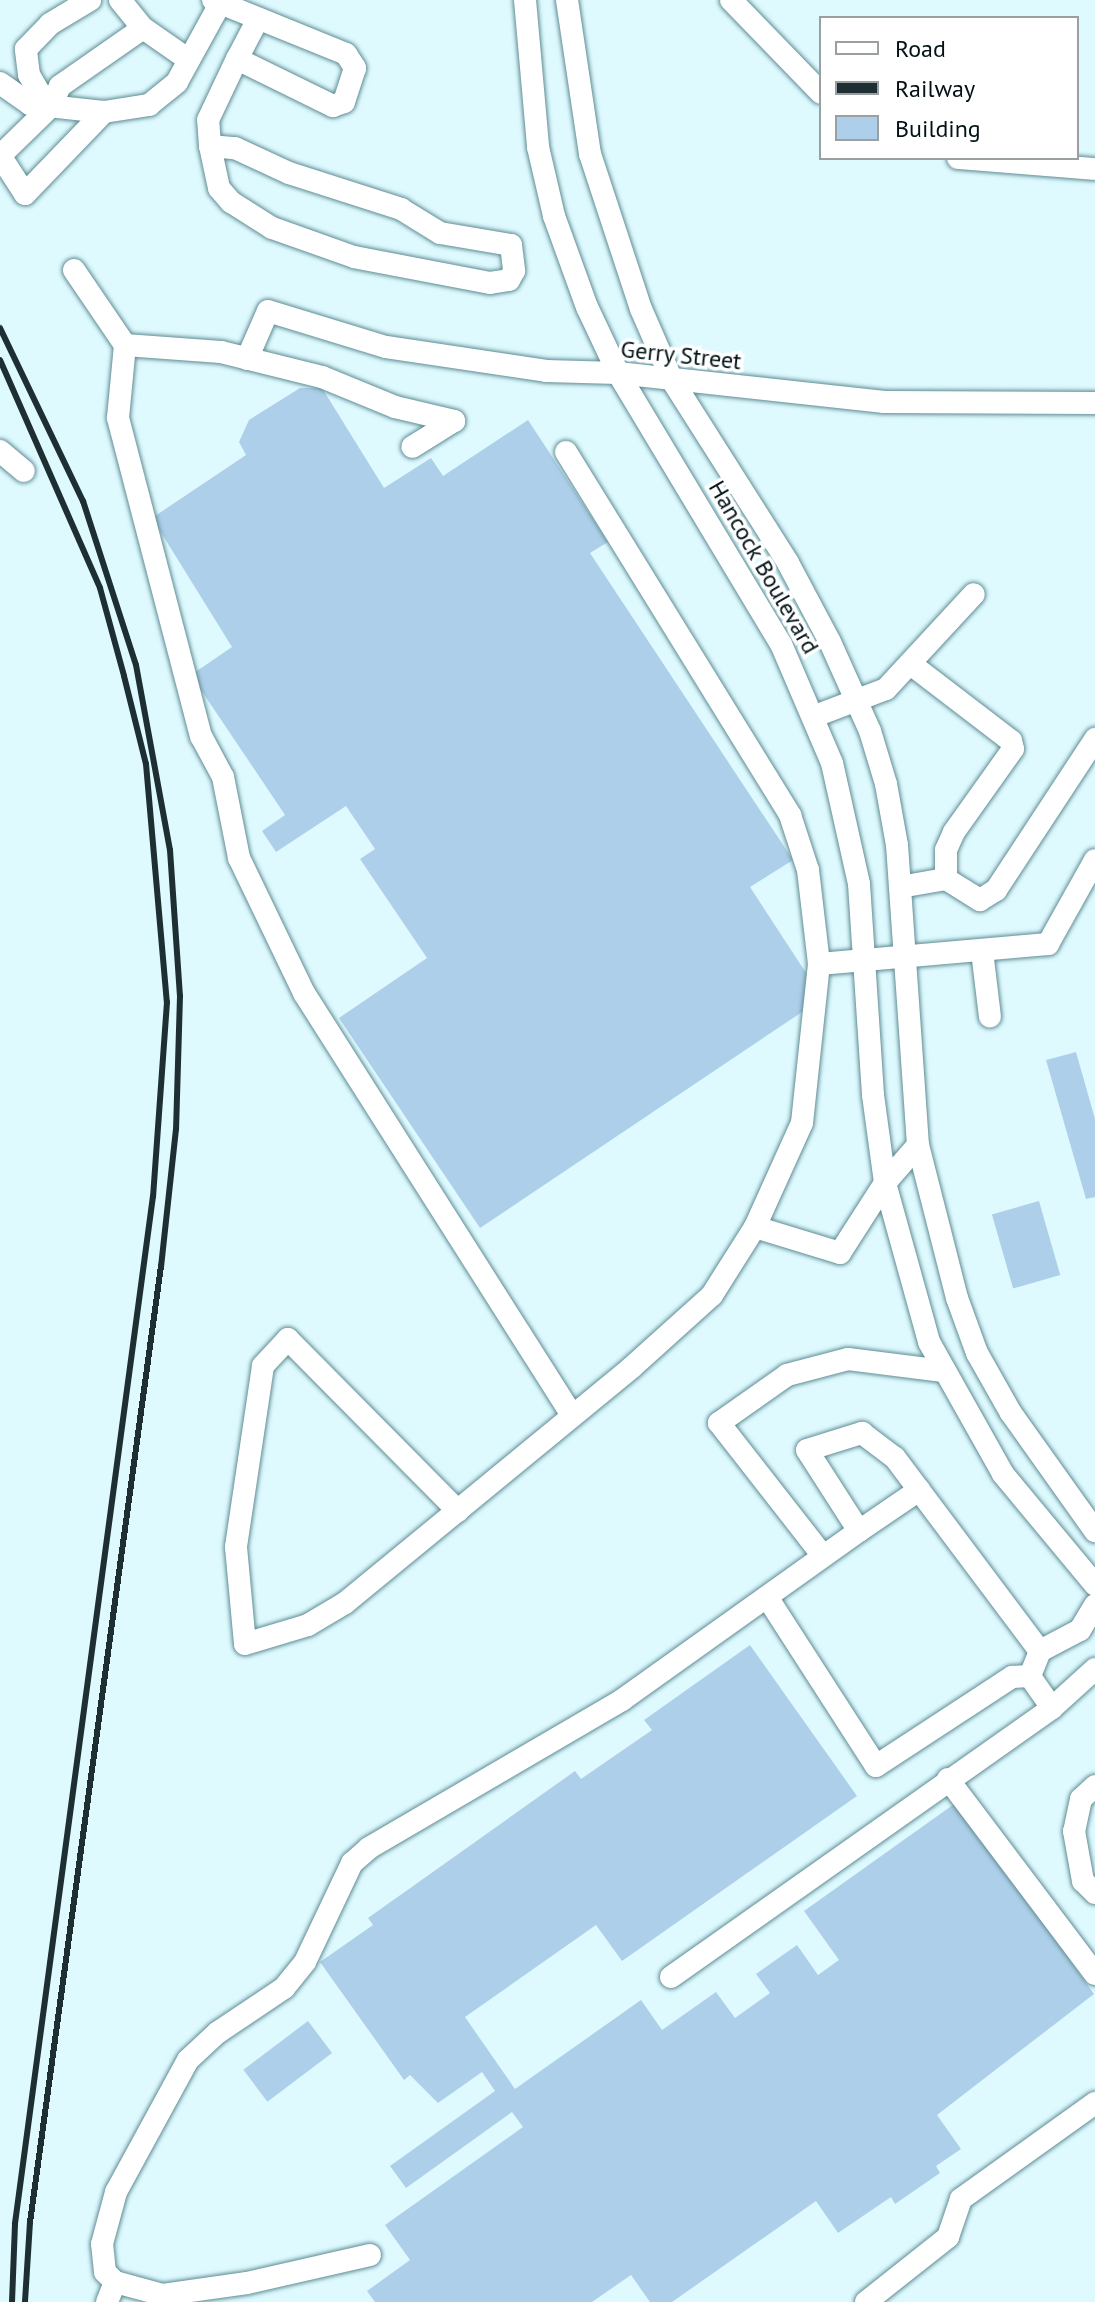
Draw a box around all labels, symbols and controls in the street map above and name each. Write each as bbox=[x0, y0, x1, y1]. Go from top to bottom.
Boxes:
legend bbox=[819, 16, 1079, 160]
text: Road bbox=[895, 33, 946, 64]
text: Railway bbox=[895, 73, 975, 104]
text: Building bbox=[895, 113, 981, 144]
street label: Gerry Street bbox=[619, 334, 743, 376]
street label: Hancock Boulevard bbox=[703, 475, 825, 659]

